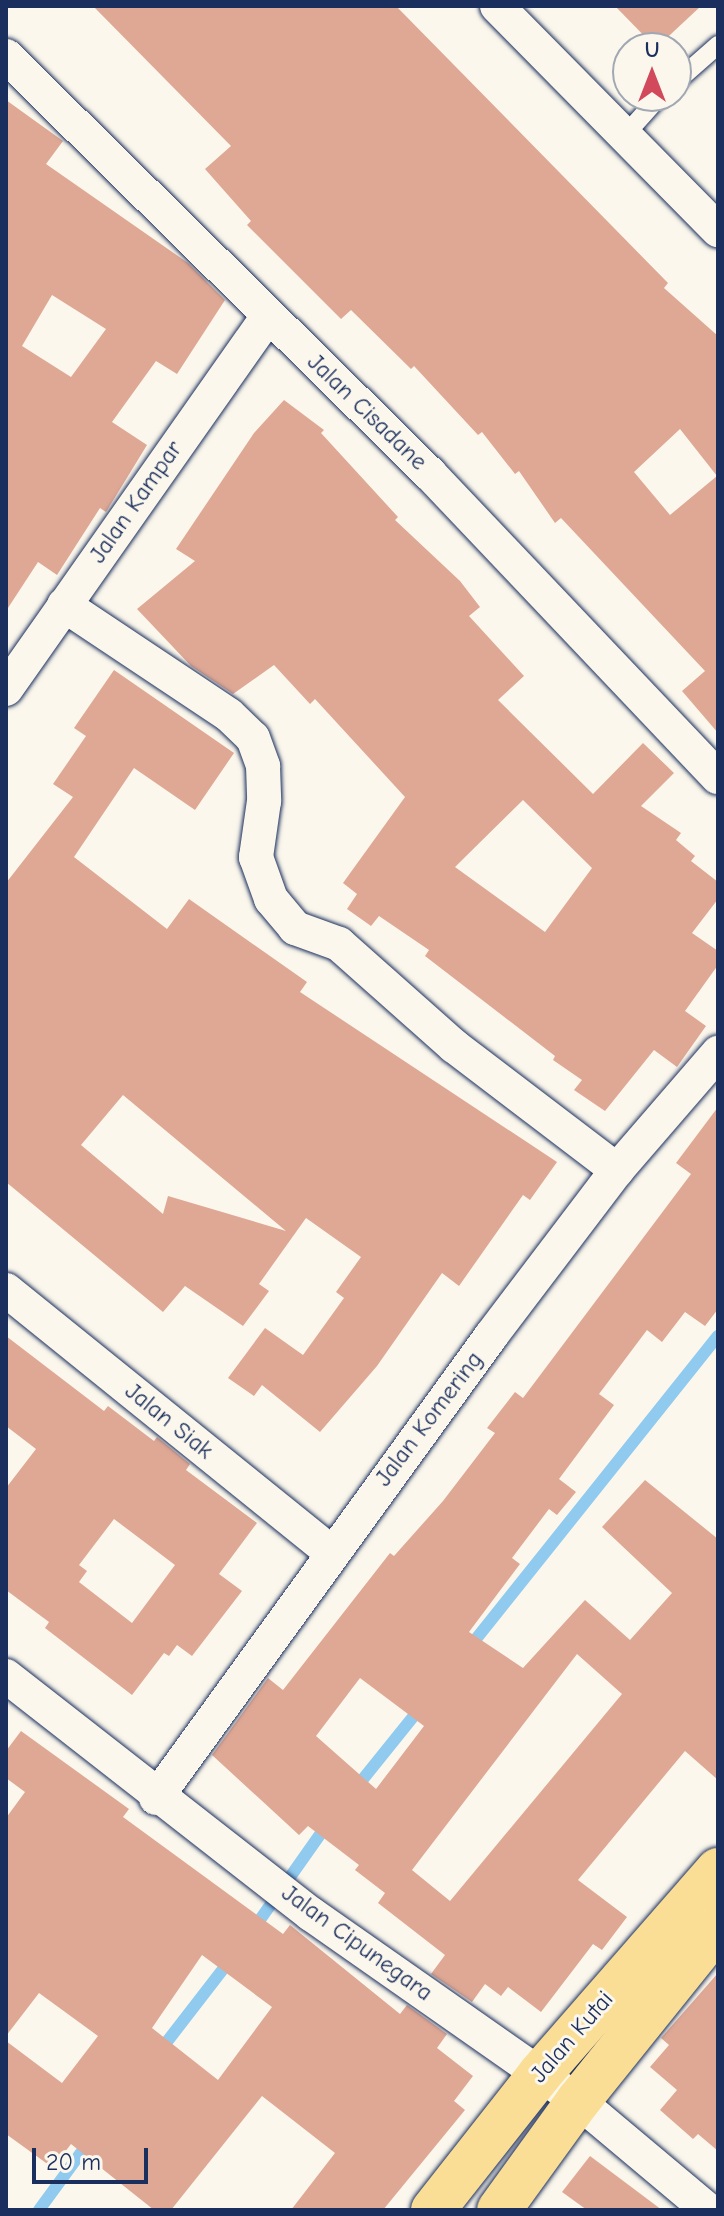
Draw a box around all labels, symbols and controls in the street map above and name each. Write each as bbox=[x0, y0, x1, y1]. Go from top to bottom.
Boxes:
north arrow bbox=[612, 32, 692, 112]
text: U bbox=[645, 37, 659, 63]
street label: Jalan Cisadane bbox=[301, 348, 433, 476]
street label: Jalan Kampar bbox=[83, 435, 189, 569]
street label: Jalan Komering bbox=[369, 1346, 489, 1492]
street label: Jalan Siak bbox=[119, 1377, 219, 1465]
street label: Jalan Cipunegara bbox=[276, 1879, 438, 2007]
street label: Jalan Kutai bbox=[524, 1985, 620, 2089]
scale bar bbox=[36, 2132, 152, 2182]
text: 20 m bbox=[46, 2148, 101, 2176]

